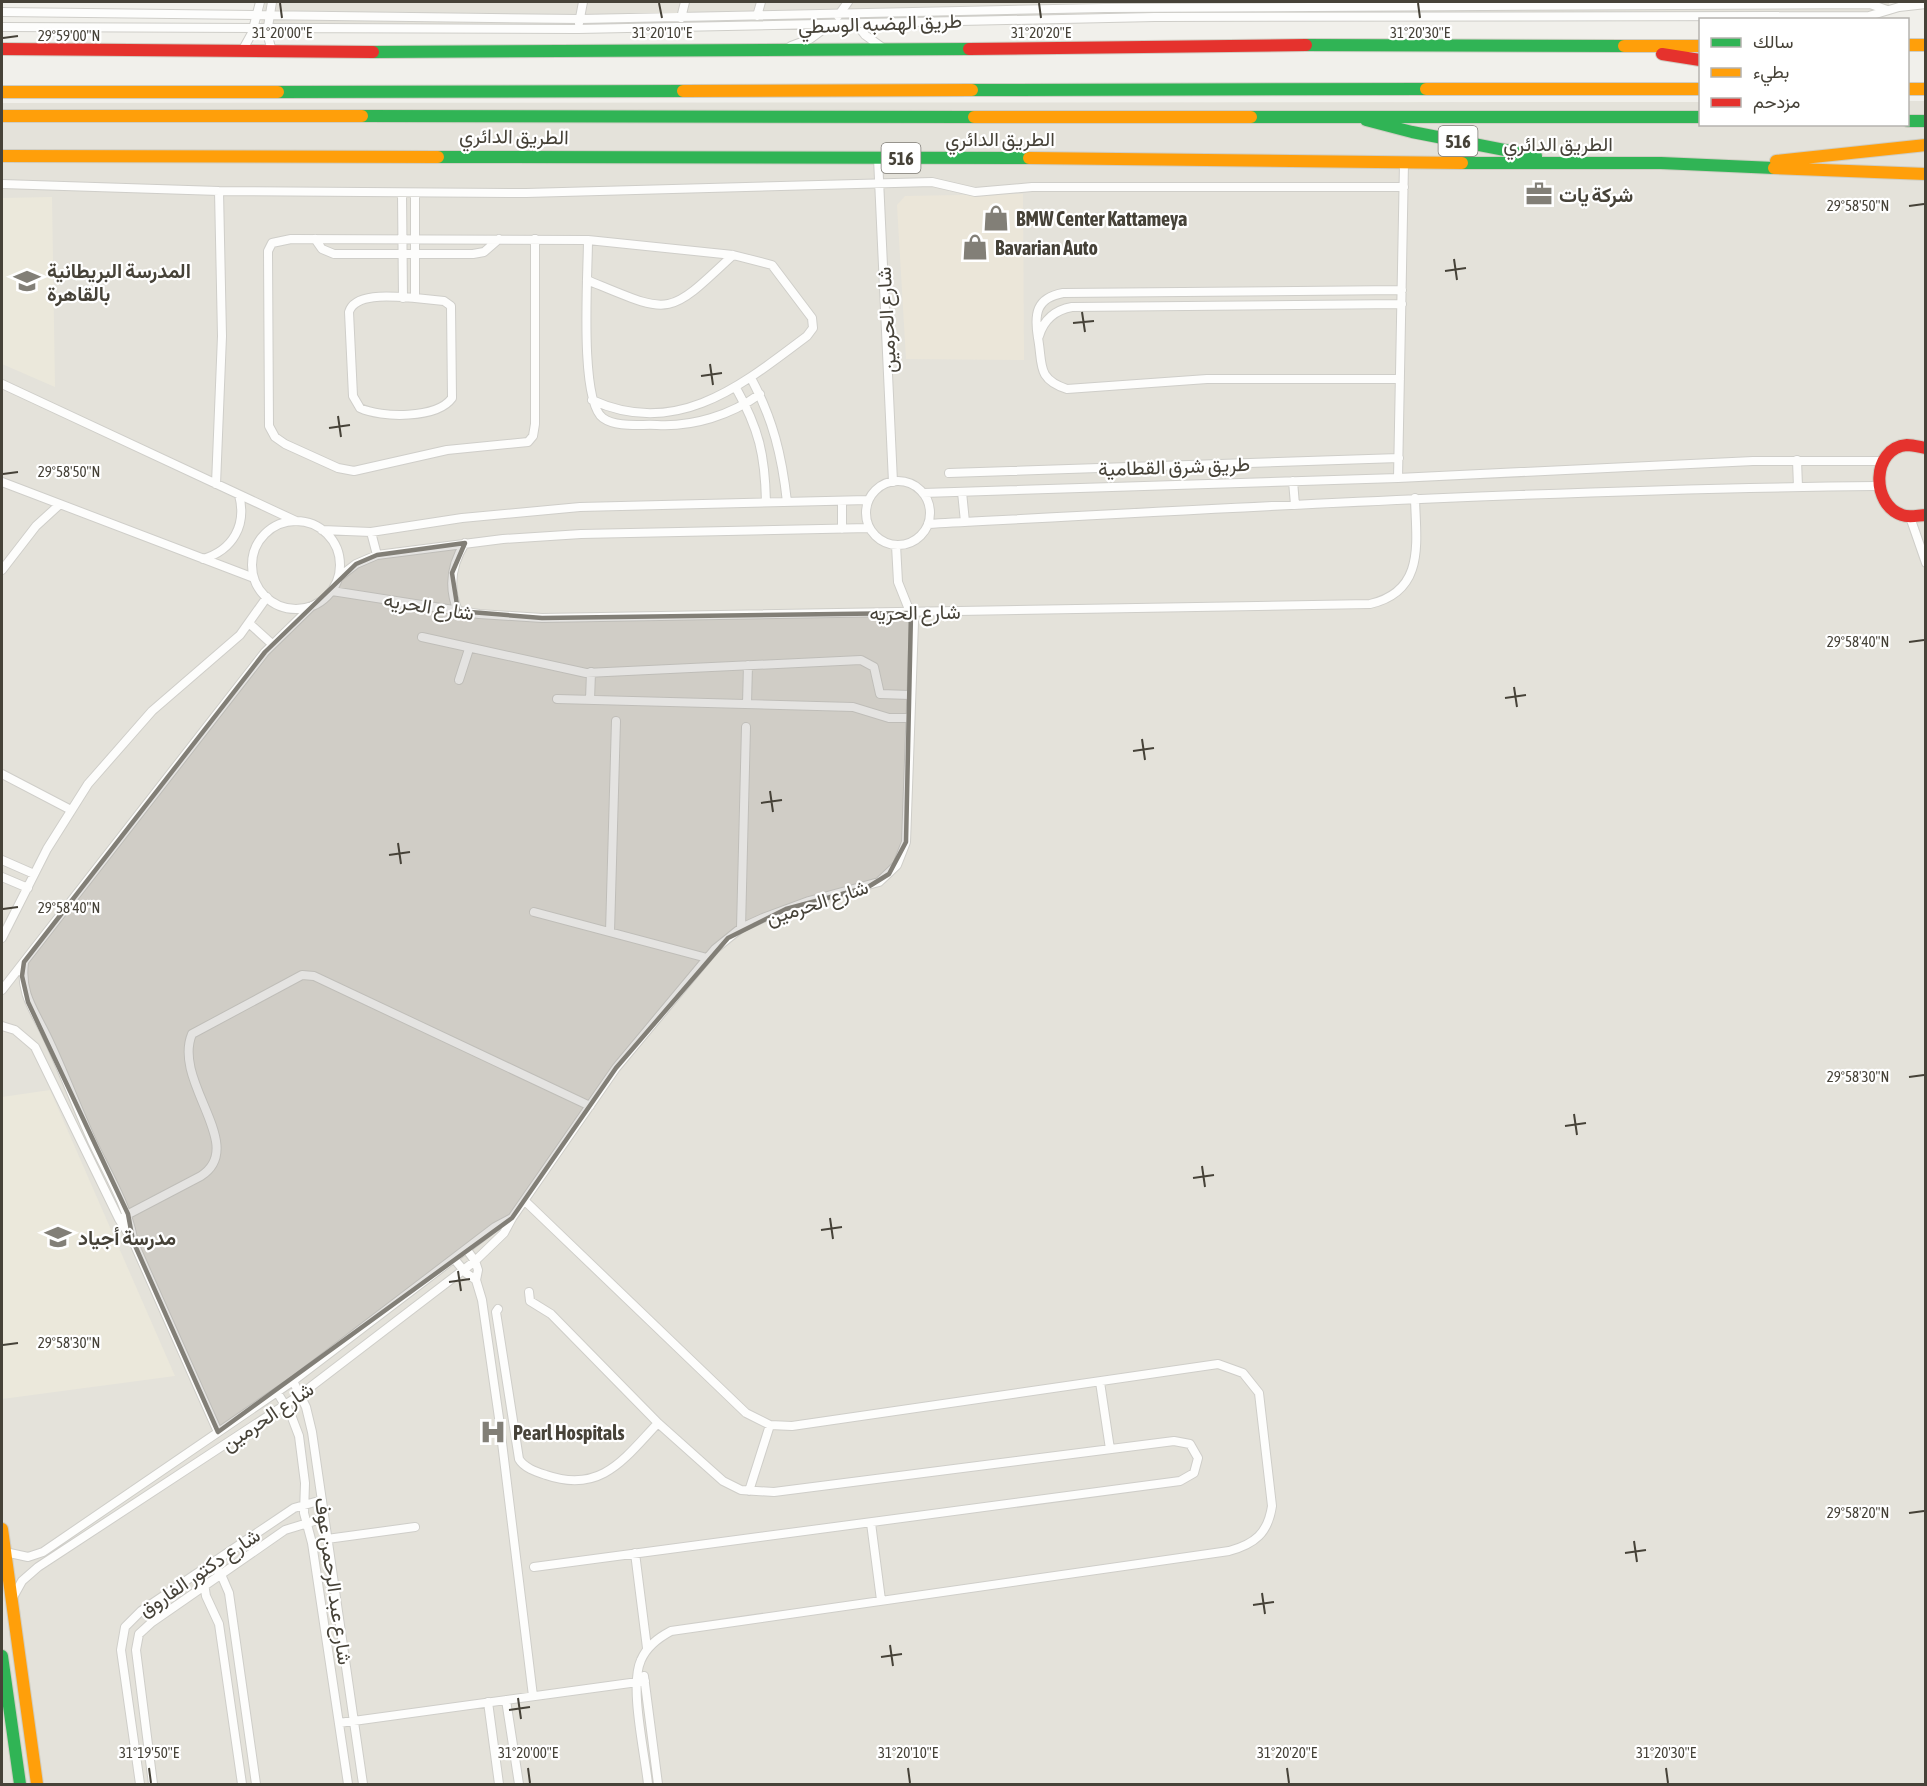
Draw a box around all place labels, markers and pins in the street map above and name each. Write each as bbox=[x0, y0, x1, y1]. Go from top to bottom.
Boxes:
office icon: شركة يات bbox=[1524, 179, 1554, 209]
place label: شركة يات bbox=[1559, 183, 1633, 208]
shop icon: BMW Center Kattameya bbox=[981, 203, 1011, 233]
place label: BMW Center Kattameya bbox=[1016, 207, 1187, 230]
shop icon: Bavarian Auto bbox=[960, 232, 990, 262]
place label: Bavarian Auto bbox=[995, 236, 1098, 259]
place label: المدرسة البريطانية بالقاهرة bbox=[47, 259, 191, 307]
school or university icon: المدرسة البريطانية بالقاهرة bbox=[12, 266, 42, 296]
school or university icon: مدرسة أجياد bbox=[43, 1222, 73, 1252]
place label: مدرسة أجياد bbox=[78, 1226, 176, 1251]
hospital icon: Pearl Hospitals bbox=[478, 1417, 508, 1447]
place label: Pearl Hospitals bbox=[513, 1421, 625, 1444]

